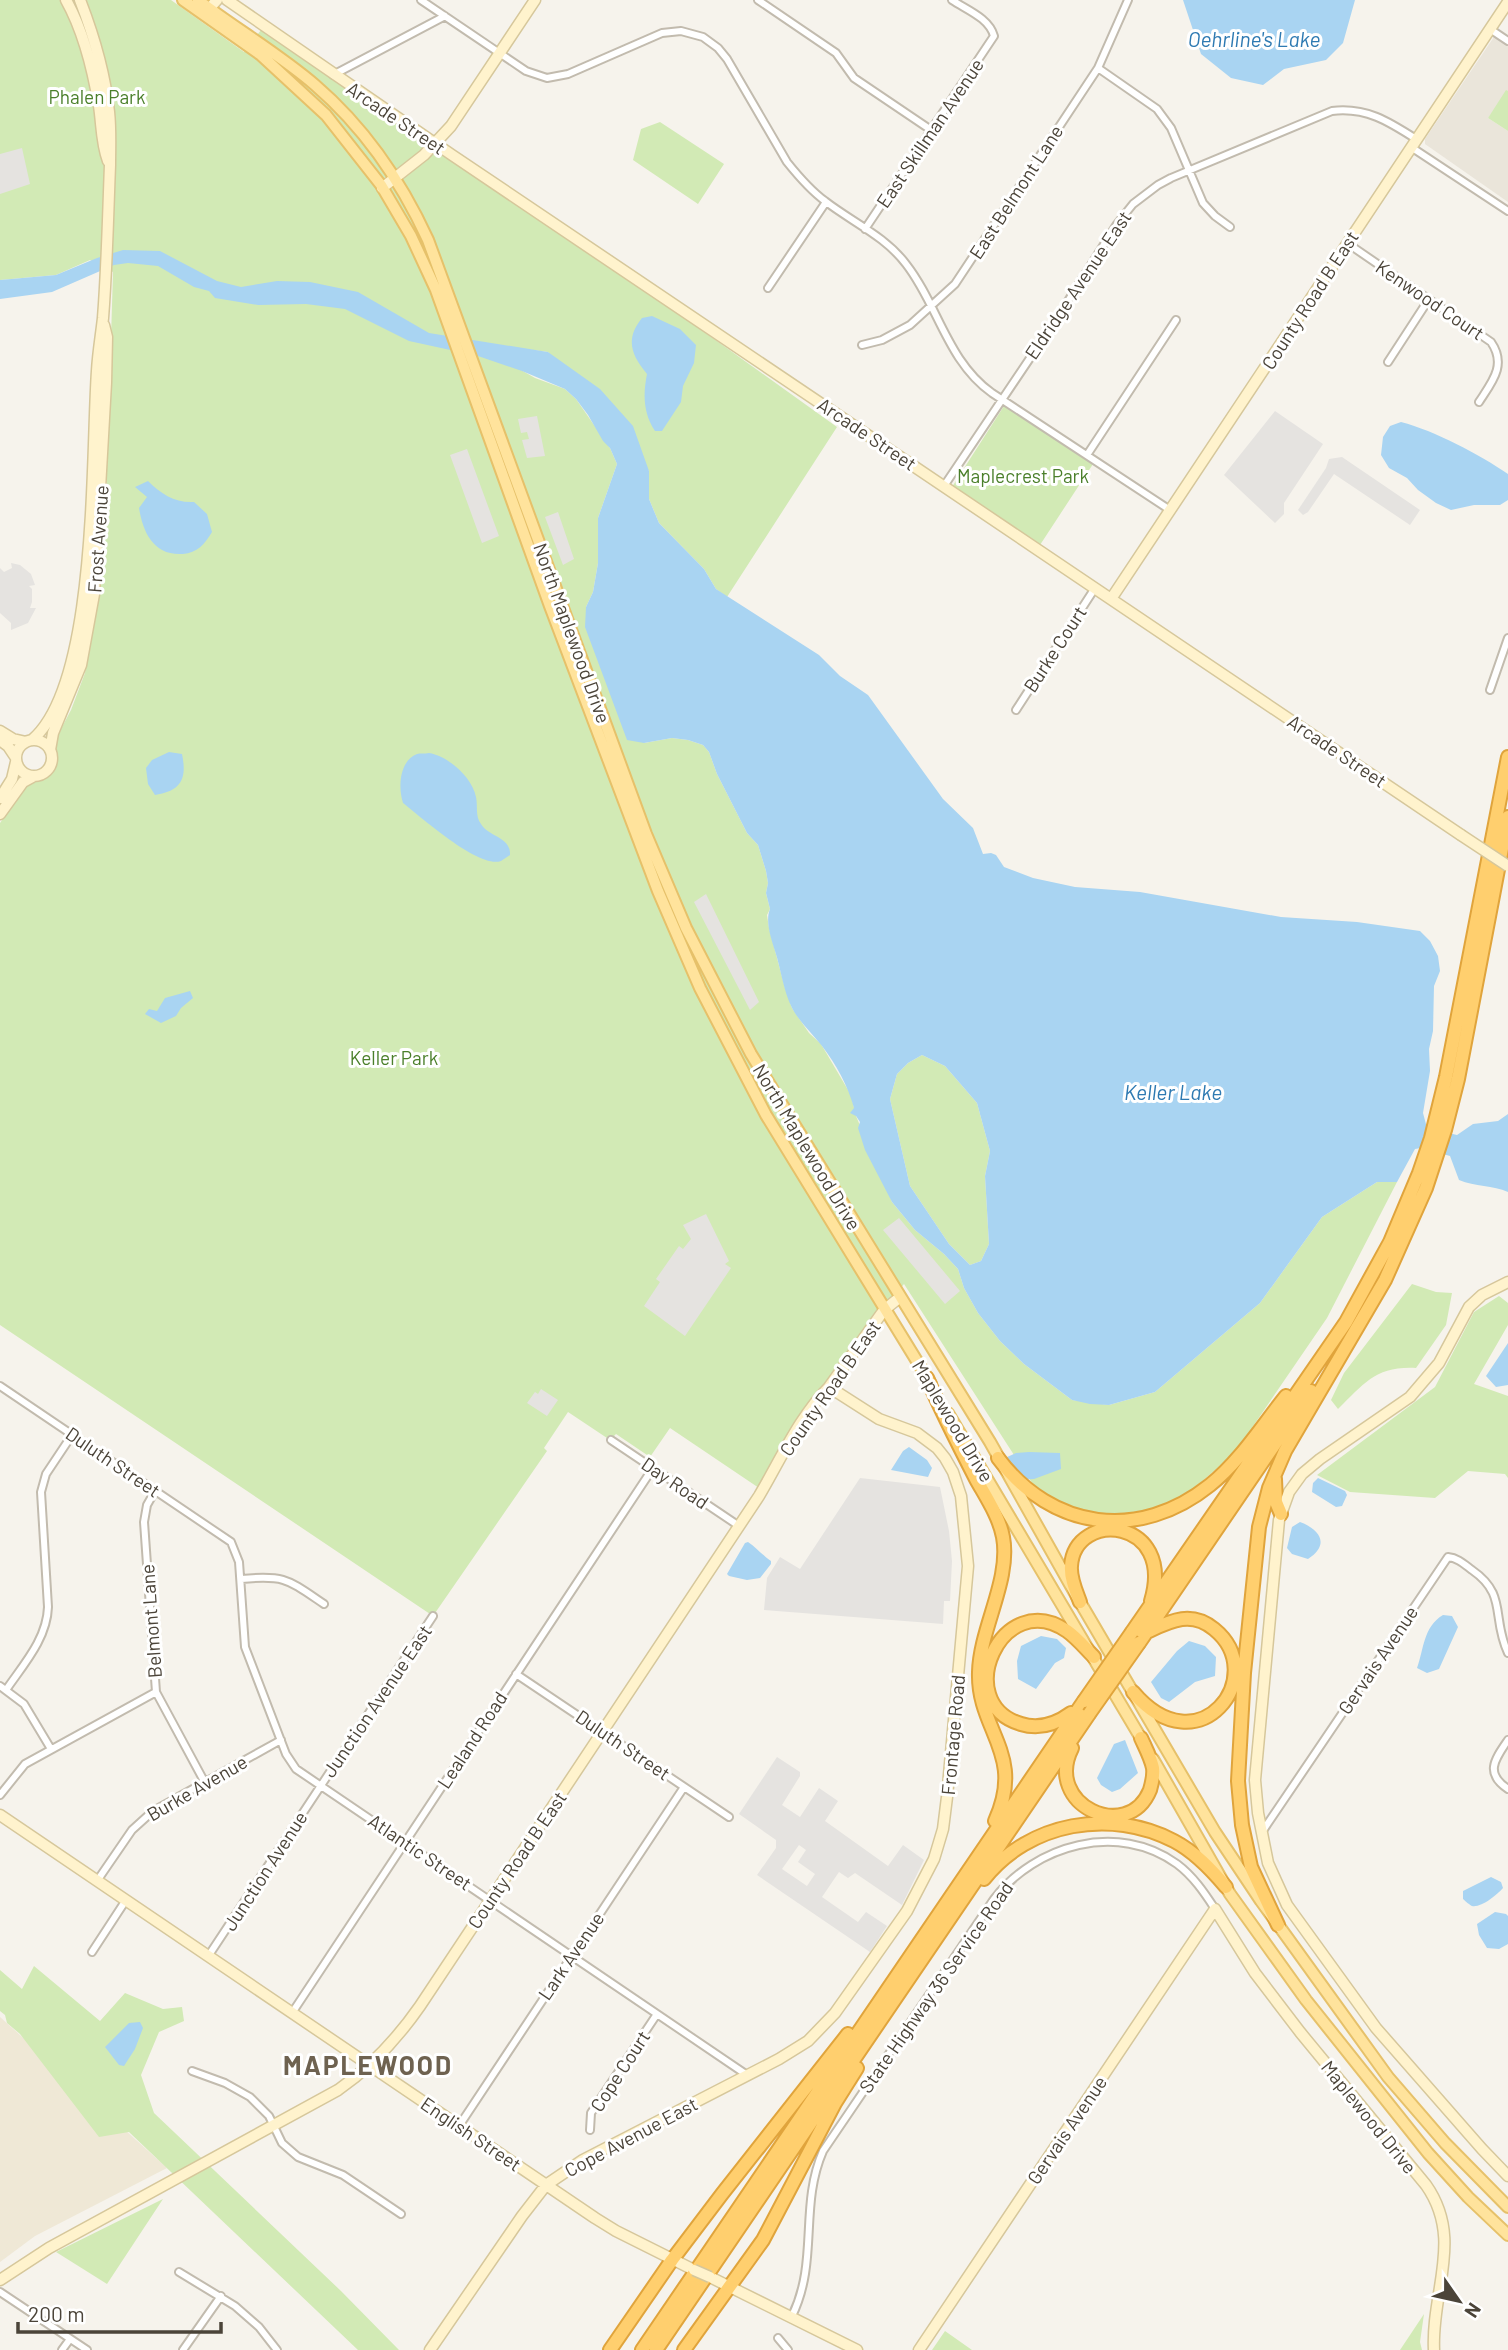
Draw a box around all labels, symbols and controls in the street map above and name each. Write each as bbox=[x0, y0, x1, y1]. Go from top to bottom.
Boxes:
water label: Oehrline's Lake bbox=[1188, 26, 1320, 51]
street label: East Skillman Avenue bbox=[871, 54, 988, 212]
street label: Arcade Street bbox=[343, 76, 450, 159]
park label: Phalen Park bbox=[48, 85, 146, 108]
street label: East Belmont Lane bbox=[964, 120, 1067, 263]
street label: Eldridge Avenue East bbox=[1019, 206, 1136, 363]
street label: County Road B East bbox=[1256, 226, 1363, 373]
street label: Kenwood Court bbox=[1372, 255, 1489, 344]
street label: Arcade Street bbox=[814, 392, 921, 475]
park label: Maplecrest Park bbox=[957, 464, 1089, 487]
street label: Frost Avenue bbox=[82, 484, 113, 594]
street label: North Maplewood Drive bbox=[529, 540, 616, 726]
street label: Burke Court bbox=[1018, 601, 1091, 696]
street label: Arcade Street bbox=[1284, 709, 1391, 792]
park label: Keller Park bbox=[350, 1046, 438, 1069]
street label: North Maplewood Drive bbox=[749, 1059, 866, 1234]
water label: Keller Lake bbox=[1124, 1079, 1222, 1104]
street label: County Road B East bbox=[774, 1315, 885, 1460]
street label: Maplewood Drive bbox=[908, 1355, 999, 1486]
street label: Duluth Street bbox=[62, 1422, 165, 1502]
street label: Day Road bbox=[637, 1452, 713, 1513]
street label: Belmont Lane bbox=[135, 1563, 166, 1679]
street label: Gervais Avenue bbox=[1333, 1601, 1422, 1718]
street label: Junction Avenue East bbox=[317, 1620, 436, 1781]
street label: Frontage Road bbox=[936, 1674, 969, 1796]
street label: Lealand Road bbox=[432, 1687, 511, 1792]
street label: Duluth Street bbox=[572, 1705, 675, 1785]
street label: Burke Avenue bbox=[142, 1750, 251, 1826]
street label: County Road B East bbox=[462, 1787, 571, 1933]
street label: Junction Avenue bbox=[217, 1807, 312, 1935]
street label: Atlantic Street bbox=[364, 1809, 476, 1895]
street label: State Highway 36 Service Road bbox=[854, 1876, 1018, 2097]
street label: Lark Avenue bbox=[533, 1907, 608, 2004]
street label: Cope Court bbox=[585, 2026, 654, 2116]
district label: MAPLEWOOD bbox=[283, 2049, 453, 2080]
street label: Maplewood Drive bbox=[1317, 2056, 1422, 2178]
street label: Gervais Avenue bbox=[1022, 2071, 1111, 2188]
street label: English Street bbox=[417, 2092, 526, 2176]
street label: Cope Avenue East bbox=[560, 2092, 701, 2181]
north arrow bbox=[1424, 2266, 1494, 2336]
scale bar bbox=[18, 2290, 220, 2334]
text: N bbox=[1460, 2299, 1487, 2322]
text: 200 m bbox=[28, 2301, 85, 2326]

